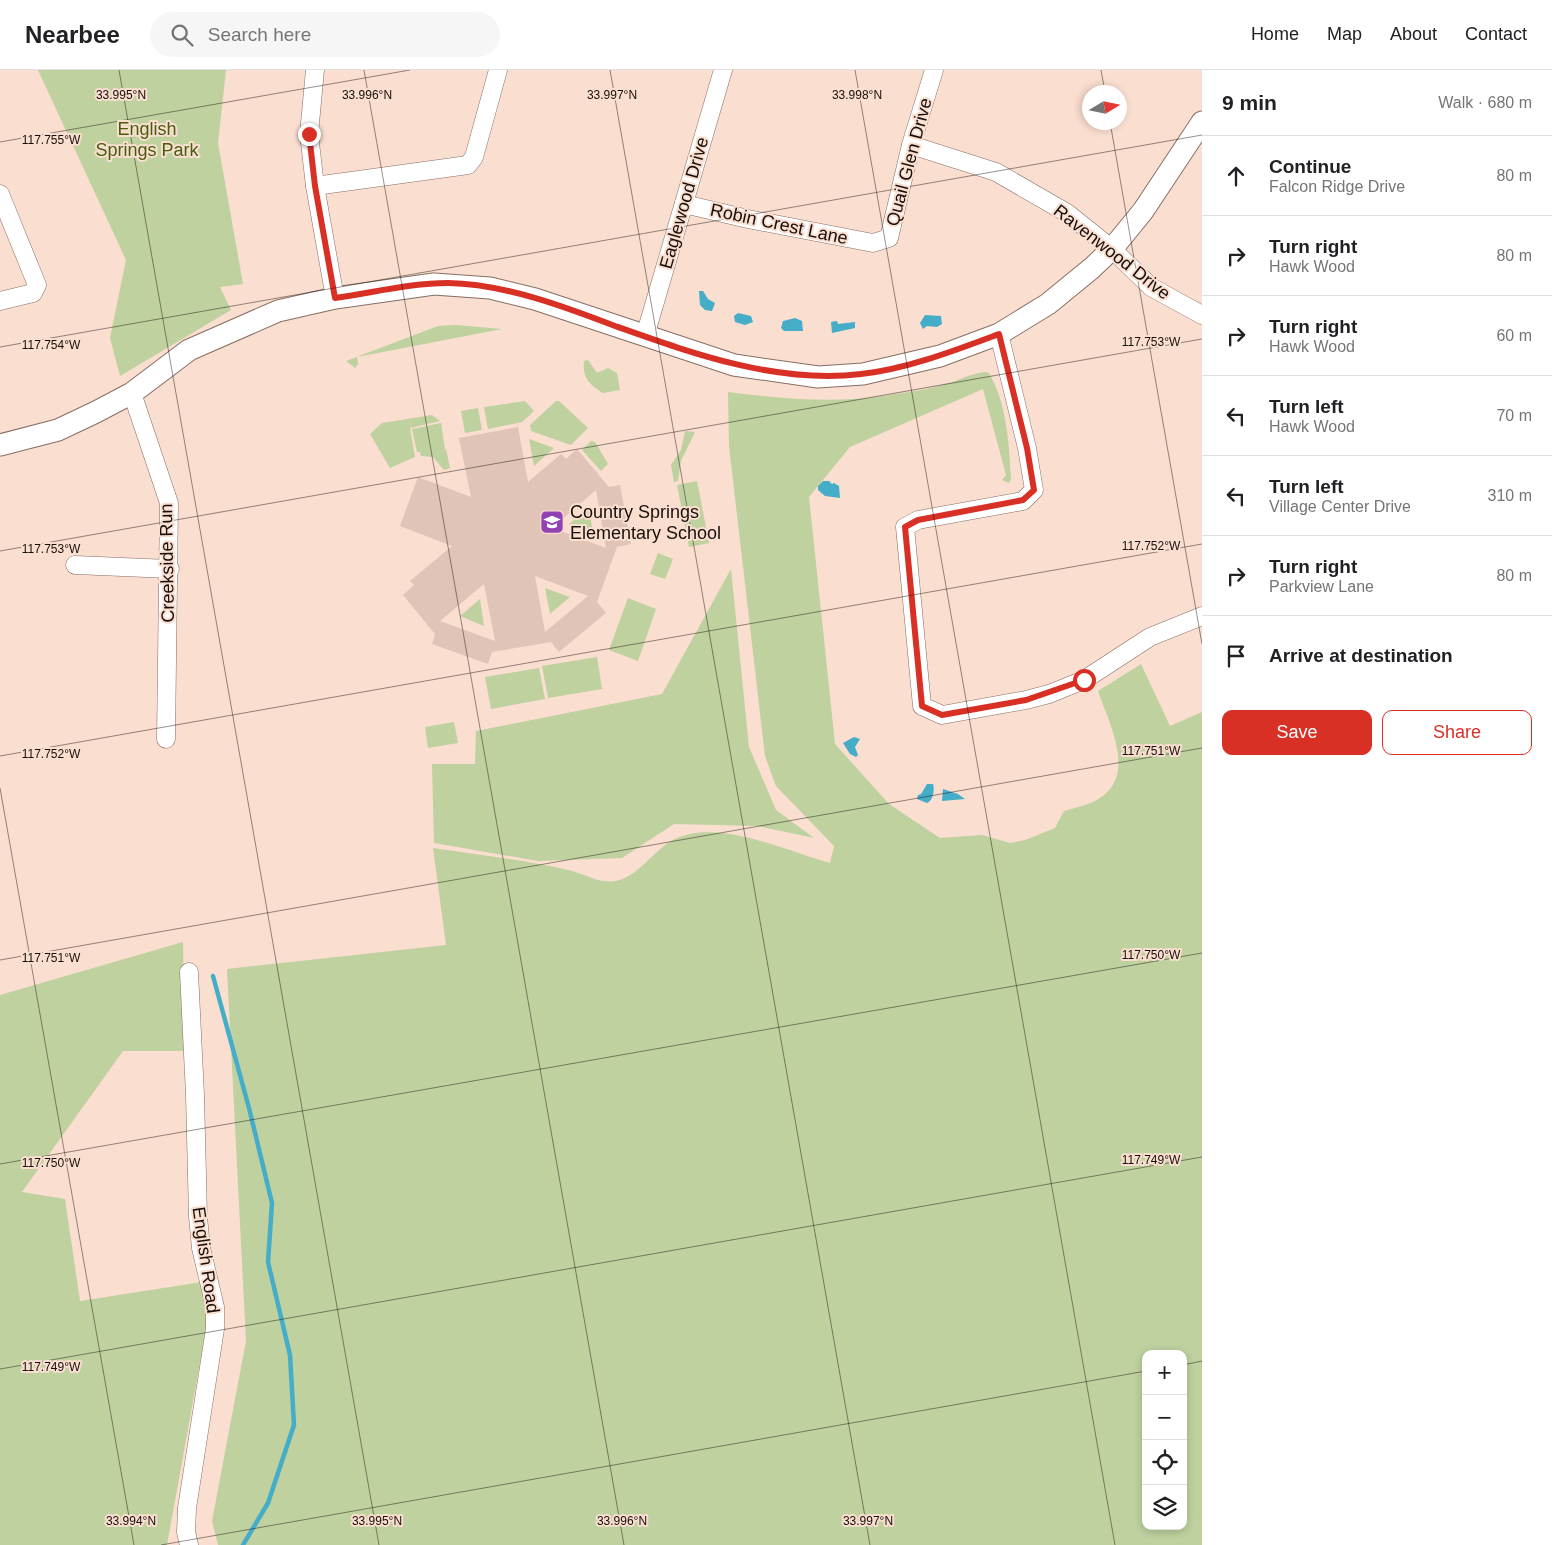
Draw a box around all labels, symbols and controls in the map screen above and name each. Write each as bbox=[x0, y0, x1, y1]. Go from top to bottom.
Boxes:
search box bbox=[150, 12, 500, 57]
text: Nearbee bbox=[25, 21, 120, 48]
icon: search bbox=[168, 21, 196, 49]
text: Search here bbox=[208, 24, 311, 45]
text: Home bbox=[1251, 24, 1299, 44]
text: Map bbox=[1327, 24, 1362, 44]
text: About bbox=[1390, 24, 1437, 44]
text: Contact bbox=[1465, 24, 1527, 44]
north arrow bbox=[1082, 85, 1127, 130]
text: 33.995°N bbox=[96, 88, 146, 102]
text: 33.996°N bbox=[342, 88, 392, 102]
text: 33.997°N bbox=[587, 88, 637, 102]
text: 33.998°N bbox=[832, 88, 882, 102]
text: 9 min bbox=[1222, 91, 1277, 114]
text: Walk · 680 m bbox=[1438, 94, 1532, 111]
street label: Quail Glen Drive bbox=[882, 96, 936, 228]
park label: English Springs Park bbox=[95, 119, 200, 160]
route end bbox=[298, 123, 321, 146]
text: 117.755°W bbox=[22, 133, 81, 147]
street label: Eaglewood Drive bbox=[656, 135, 712, 271]
text: Continue bbox=[1269, 156, 1351, 177]
icon: ahead bbox=[1222, 162, 1250, 190]
text: 80 m bbox=[1496, 167, 1532, 184]
text: Falcon Ridge Drive bbox=[1269, 178, 1405, 195]
street label: Robin Crest Lane bbox=[708, 200, 850, 248]
street label: Ravenwood Drive bbox=[1050, 200, 1174, 304]
text: Turn right bbox=[1269, 236, 1357, 257]
icon: right bbox=[1222, 242, 1250, 270]
text: 80 m bbox=[1496, 247, 1532, 264]
text: Hawk Wood bbox=[1269, 258, 1355, 275]
text: Turn right bbox=[1269, 316, 1357, 337]
icon: right bbox=[1222, 322, 1250, 350]
text: 60 m bbox=[1496, 327, 1532, 344]
text: 117.753°W bbox=[1122, 335, 1181, 349]
text: 117.754°W bbox=[22, 338, 81, 352]
text: Hawk Wood bbox=[1269, 338, 1355, 355]
text: Turn left bbox=[1269, 396, 1344, 417]
icon: left bbox=[1222, 402, 1250, 430]
text: 70 m bbox=[1496, 407, 1532, 424]
text: Hawk Wood bbox=[1269, 418, 1355, 435]
text: Turn left bbox=[1269, 476, 1344, 497]
icon: left bbox=[1222, 482, 1250, 510]
text: 310 m bbox=[1488, 487, 1532, 504]
text: Village Center Drive bbox=[1269, 498, 1411, 515]
place label: Country Springs Elementary School bbox=[570, 502, 721, 543]
street label: Creekside Run bbox=[156, 503, 178, 623]
school or university icon: Country Springs Elementary School bbox=[539, 509, 565, 535]
text: 117.752°W bbox=[1122, 539, 1181, 553]
text: 117.753°W bbox=[22, 542, 81, 556]
text: Turn right bbox=[1269, 556, 1357, 577]
icon: right bbox=[1222, 562, 1250, 590]
text: 80 m bbox=[1496, 567, 1532, 584]
text: Parkview Lane bbox=[1269, 578, 1374, 595]
icon: arrive bbox=[1222, 642, 1250, 670]
text: Arrive at destination bbox=[1269, 645, 1453, 666]
route start bbox=[1073, 669, 1096, 692]
button: Save bbox=[1222, 710, 1372, 755]
button: Share bbox=[1382, 710, 1532, 755]
text: 117.751°W bbox=[1122, 744, 1181, 758]
text: 117.752°W bbox=[22, 747, 81, 761]
text: 117.750°W bbox=[1122, 948, 1181, 962]
text: 117.751°W bbox=[22, 951, 81, 965]
text: 117.749°W bbox=[1122, 1153, 1181, 1167]
text: 117.750°W bbox=[22, 1156, 81, 1170]
street label: English Road bbox=[189, 1206, 223, 1314]
map controls bbox=[1142, 1350, 1187, 1530]
button: + bbox=[1142, 1350, 1187, 1395]
text: 117.749°W bbox=[22, 1360, 81, 1374]
button: − bbox=[1142, 1395, 1187, 1440]
button: locate bbox=[1142, 1440, 1187, 1485]
button: layers bbox=[1142, 1485, 1187, 1530]
text: 33.994°N bbox=[106, 1514, 156, 1528]
text: 33.995°N bbox=[352, 1514, 402, 1528]
text: 33.996°N bbox=[597, 1514, 647, 1528]
text: 33.997°N bbox=[843, 1514, 893, 1528]

